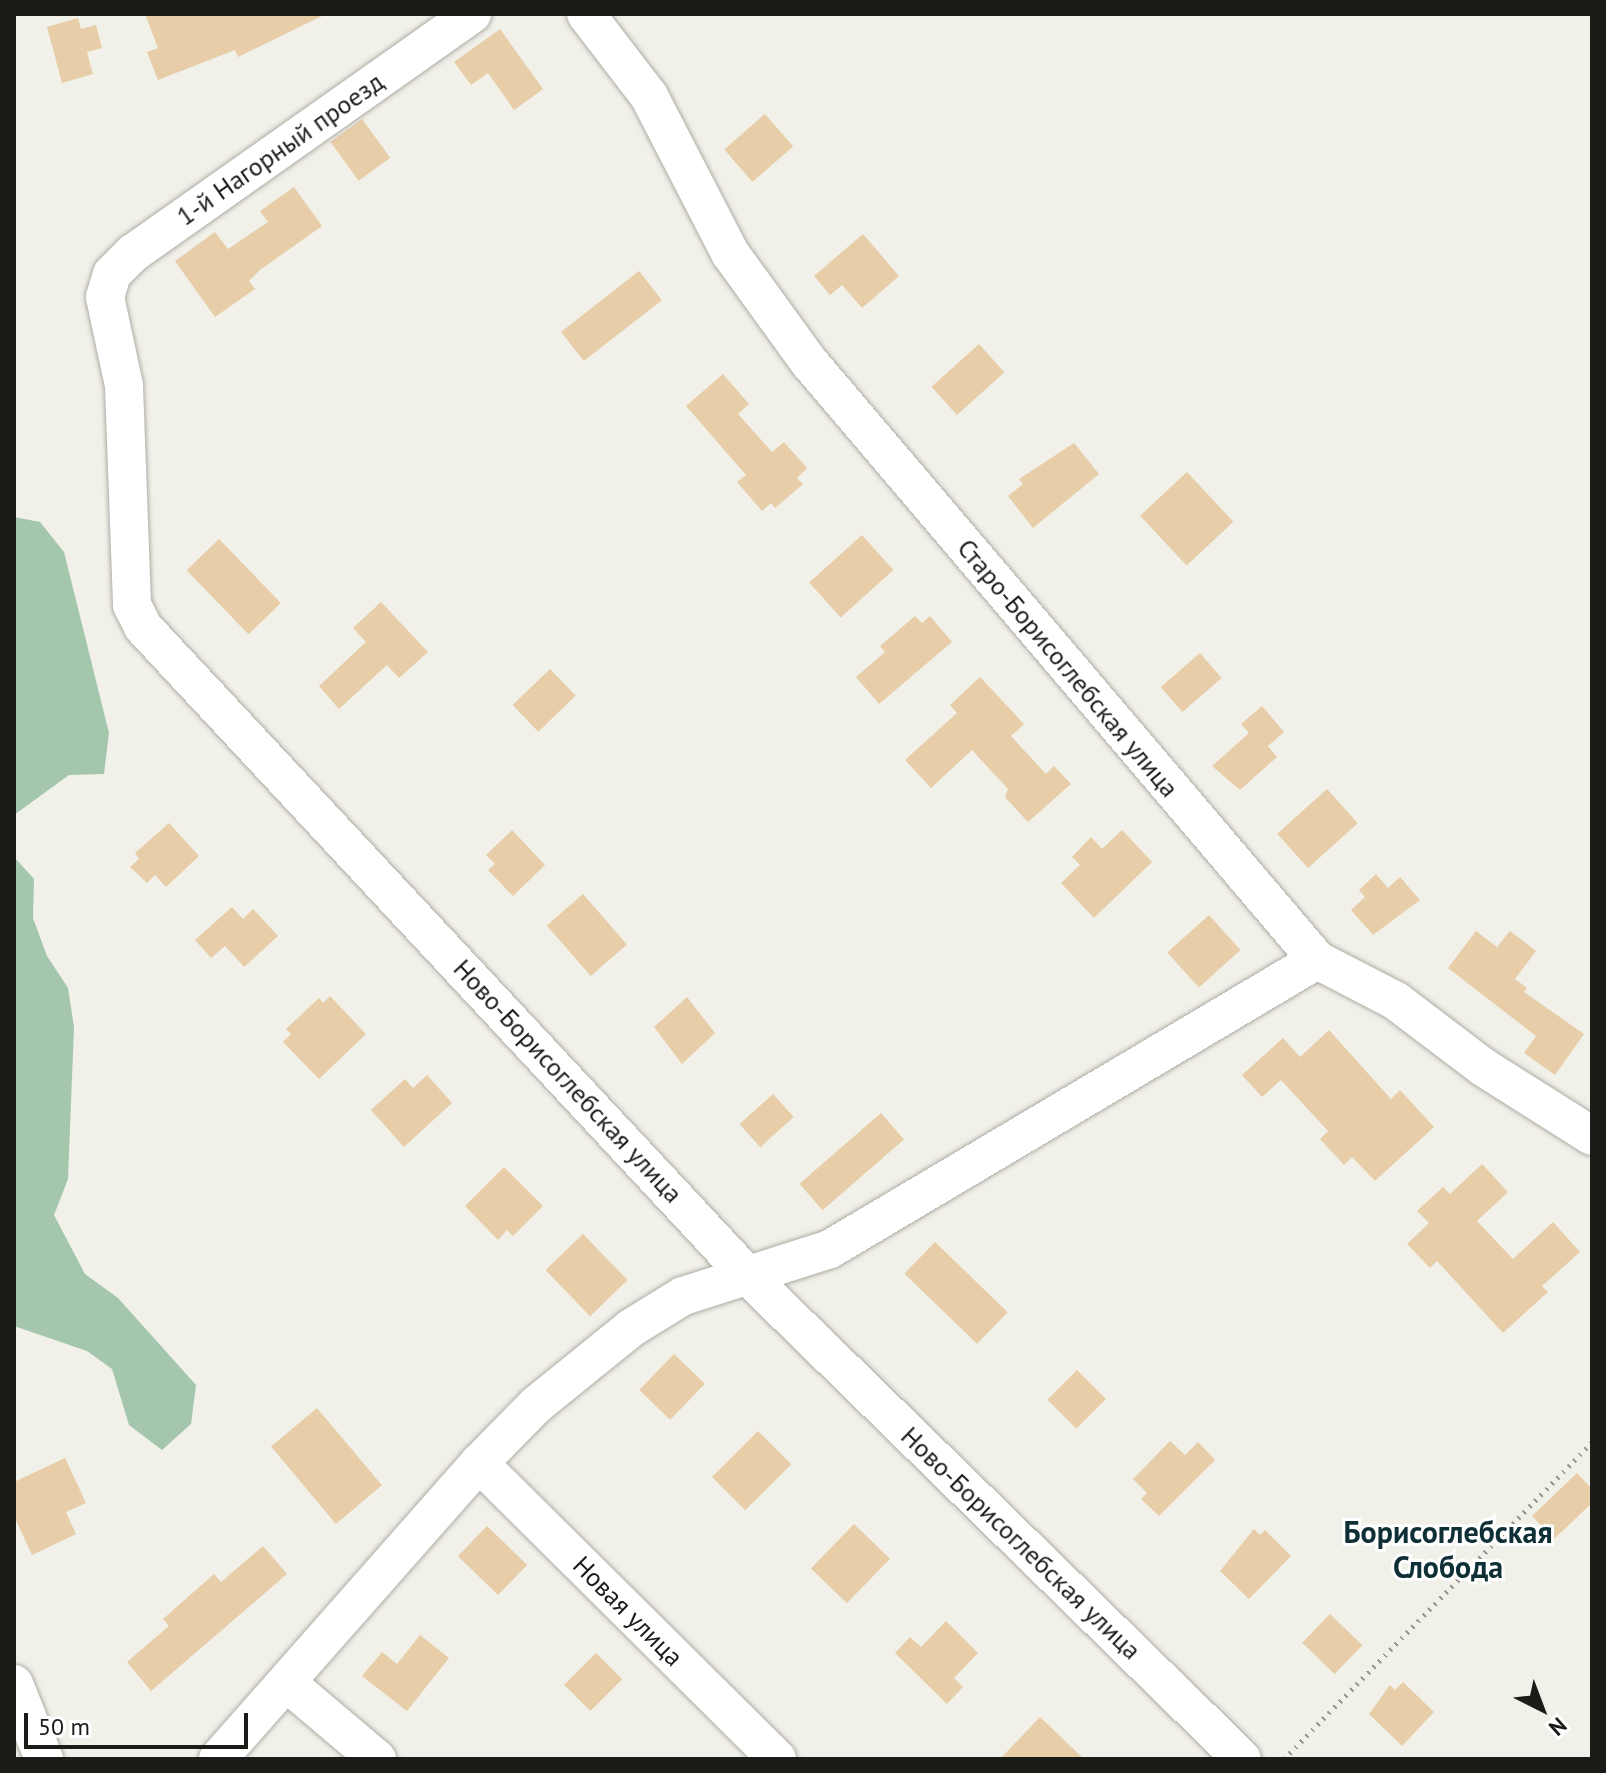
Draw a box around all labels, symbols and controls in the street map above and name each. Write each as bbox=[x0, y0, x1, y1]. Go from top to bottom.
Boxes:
street label: 1-й Нагорный проезд bbox=[171, 66, 389, 232]
street label: Старо-Борисоглебская улица bbox=[951, 533, 1185, 803]
street label: Ново-Борисоглебская улица bbox=[447, 953, 689, 1209]
street label: Ново-Борисоглебская улица bbox=[895, 1420, 1147, 1666]
district label: Борисоглебская Слобода bbox=[1343, 1514, 1553, 1584]
street label: Новая улица bbox=[567, 1550, 689, 1672]
north arrow bbox=[1502, 1669, 1582, 1749]
scale bar bbox=[28, 1697, 252, 1747]
text: 50 m bbox=[38, 1711, 90, 1742]
text: N bbox=[1543, 1712, 1573, 1742]

